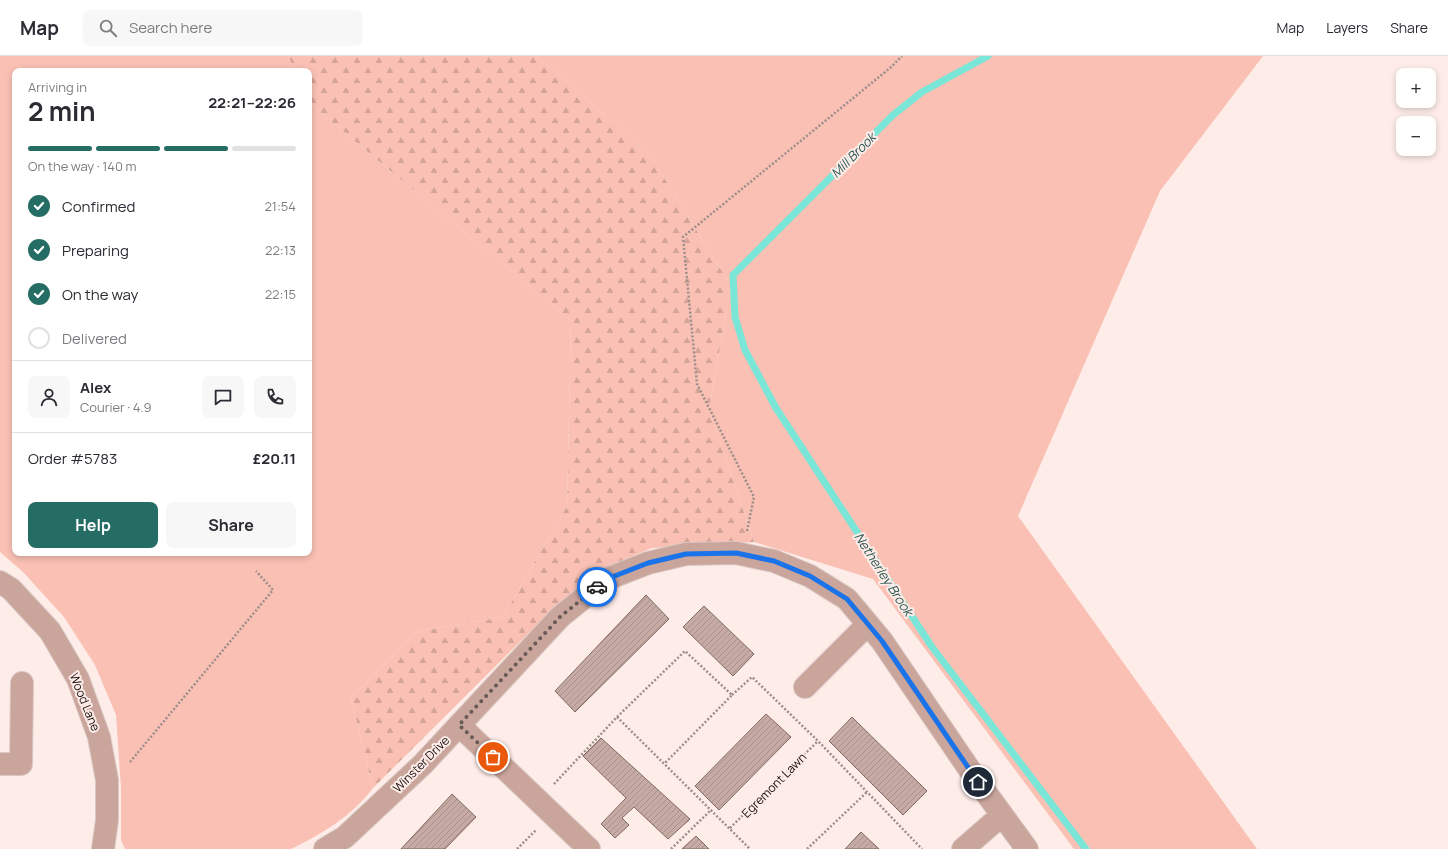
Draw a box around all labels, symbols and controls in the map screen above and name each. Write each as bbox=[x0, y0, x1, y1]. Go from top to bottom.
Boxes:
search box bbox=[83, 10, 363, 46]
text: Map bbox=[20, 15, 59, 41]
icon: search bbox=[97, 17, 119, 39]
text: Search here bbox=[129, 17, 212, 38]
text: Map bbox=[1276, 18, 1304, 37]
text: Layers bbox=[1326, 18, 1368, 37]
text: Share bbox=[1390, 18, 1428, 37]
map controls bbox=[1396, 68, 1436, 156]
button: + bbox=[1396, 68, 1436, 108]
text: Arriving in bbox=[28, 78, 87, 96]
text: 22:21–22:26 bbox=[208, 92, 296, 113]
text: 2 min bbox=[28, 93, 96, 129]
button: − bbox=[1396, 116, 1436, 156]
water label: Mill Brook bbox=[826, 127, 881, 182]
text: On the way · 140 m bbox=[28, 157, 137, 175]
icon: check bbox=[28, 195, 50, 217]
text: Confirmed bbox=[62, 196, 135, 217]
text: 21:54 bbox=[264, 197, 296, 215]
icon: check bbox=[28, 239, 50, 261]
text: Preparing bbox=[62, 240, 129, 261]
text: 22:13 bbox=[265, 241, 296, 259]
icon: check bbox=[28, 283, 50, 305]
text: On the way bbox=[62, 284, 138, 305]
text: 22:15 bbox=[265, 285, 296, 303]
text: Delivered bbox=[62, 328, 127, 349]
button: person bbox=[28, 376, 70, 418]
button: chat bbox=[202, 376, 244, 418]
button: phone bbox=[254, 376, 296, 418]
text: Alex bbox=[80, 377, 111, 398]
text: Courier · 4.9 bbox=[80, 398, 152, 416]
text: Order #5783 bbox=[28, 448, 117, 469]
text: £20.11 bbox=[253, 448, 296, 469]
button: Help bbox=[28, 502, 158, 548]
button: Share bbox=[166, 502, 296, 548]
water label: Netherley Brook bbox=[850, 529, 919, 621]
courier bbox=[577, 567, 617, 607]
icon: car bbox=[586, 576, 608, 598]
street label: Wood Lane bbox=[66, 670, 104, 734]
street label: Winster Drive bbox=[389, 732, 453, 796]
pin bbox=[476, 740, 510, 774]
icon: bag bbox=[482, 746, 504, 768]
street label: Egremont Lawn bbox=[738, 749, 810, 821]
pin bbox=[961, 765, 995, 799]
icon: home bbox=[967, 771, 989, 793]

